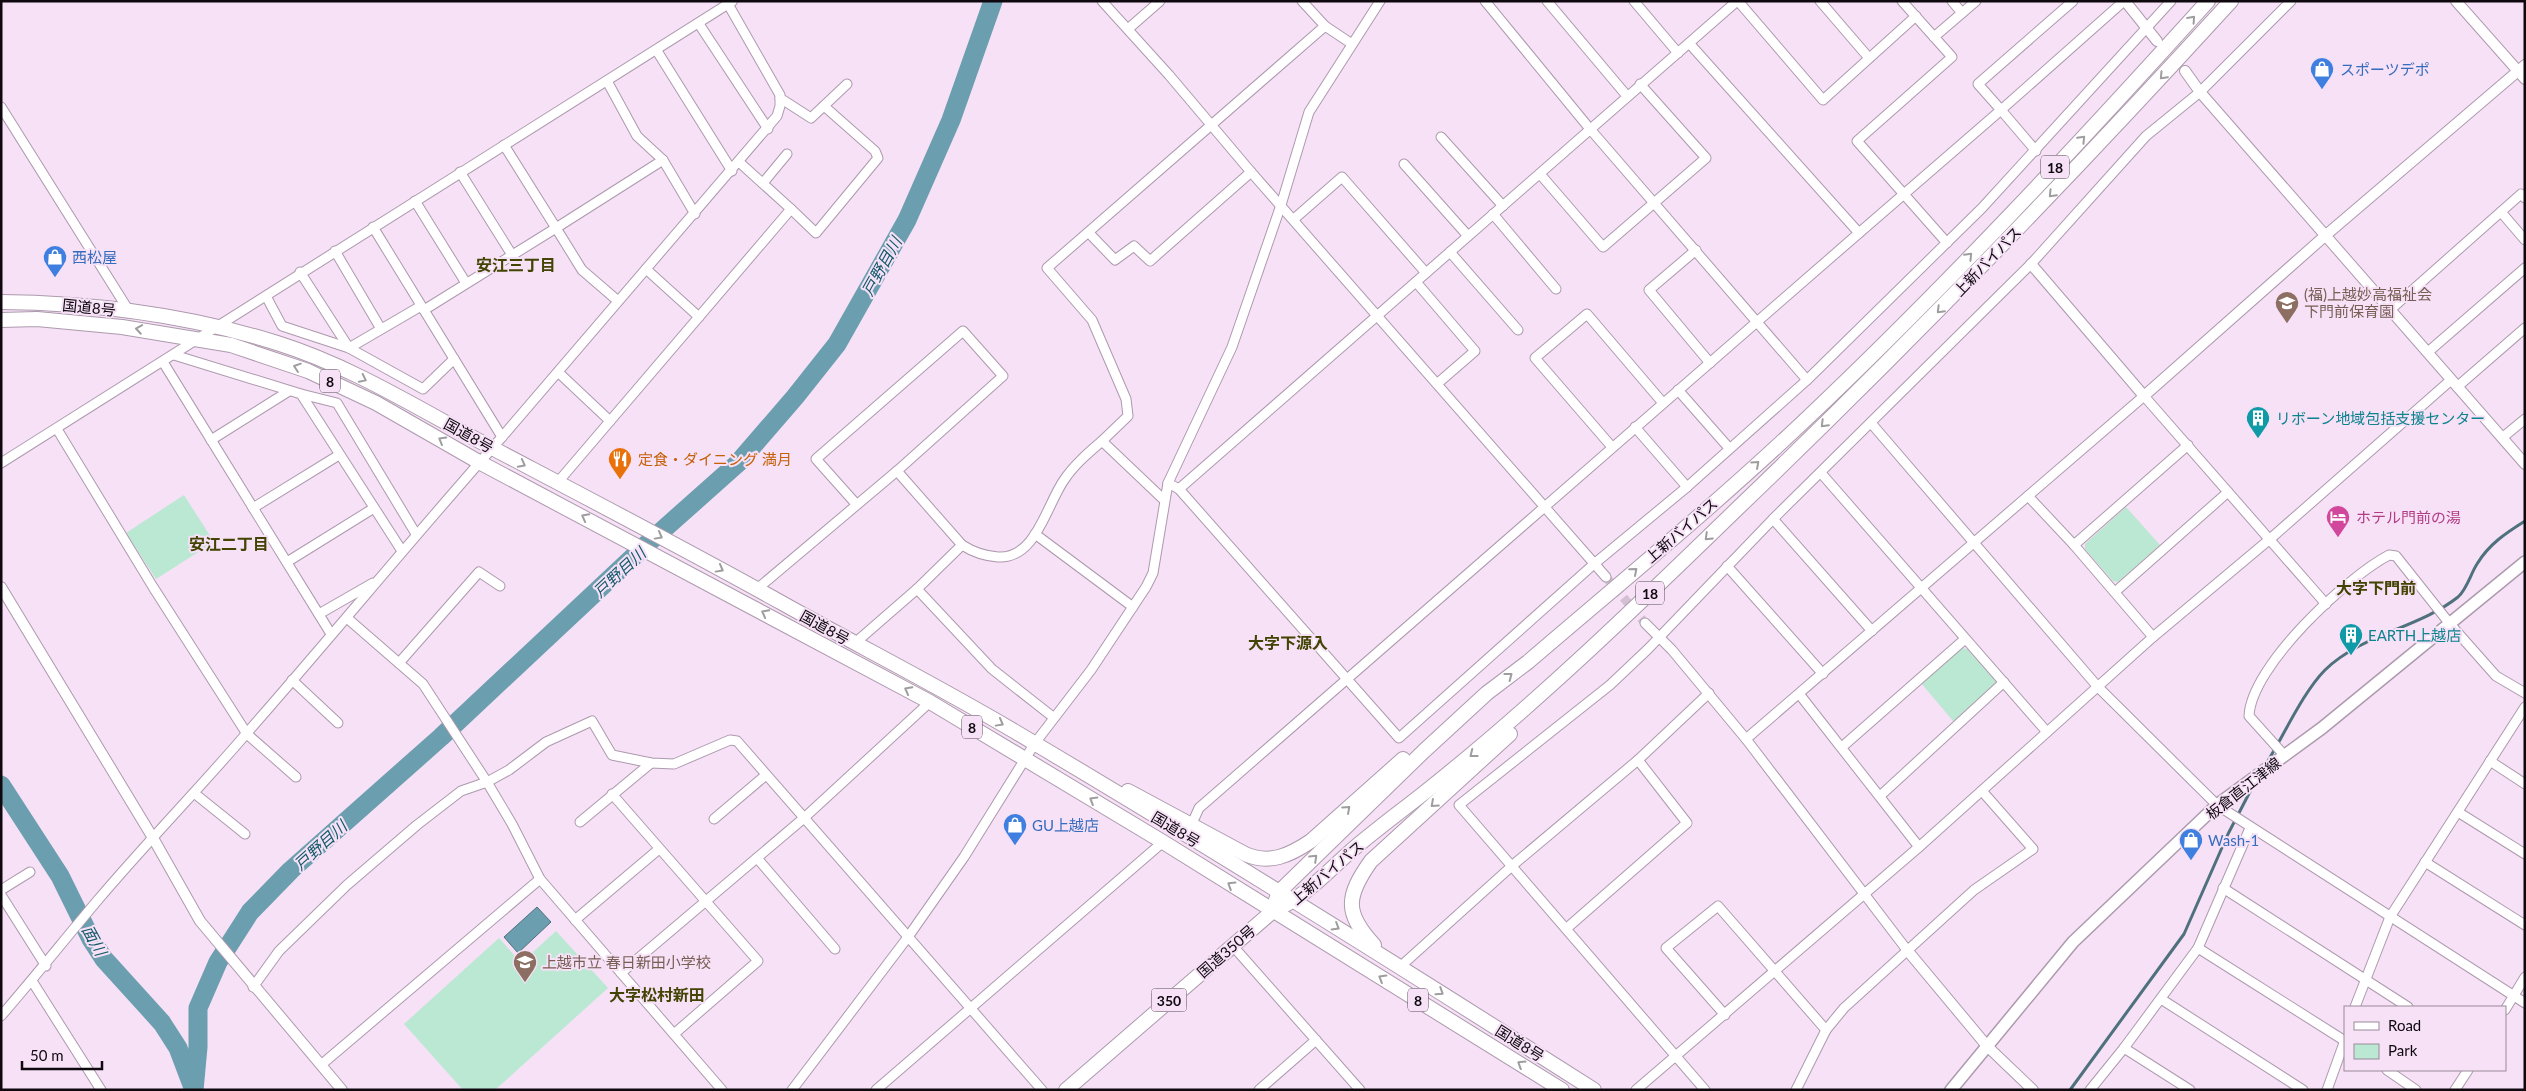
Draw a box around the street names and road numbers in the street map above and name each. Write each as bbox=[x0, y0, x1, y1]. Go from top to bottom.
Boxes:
road number: 18 bbox=[2041, 156, 2069, 178]
street label: 上新バイパス bbox=[1949, 222, 2025, 300]
street label: 国道8号 bbox=[61, 295, 117, 319]
road number: 8 bbox=[320, 370, 340, 392]
street label: 国道8号 bbox=[441, 414, 497, 456]
street label: 上新バイパス bbox=[1641, 494, 1721, 566]
road number: 18 bbox=[1636, 582, 1664, 604]
street label: 国道8号 bbox=[797, 606, 853, 648]
road number: 8 bbox=[962, 716, 982, 739]
street label: 板倉直江津線 bbox=[2202, 753, 2284, 823]
street label: 国道8号 bbox=[1148, 807, 1204, 851]
street label: 上新バイパス bbox=[1287, 836, 1367, 908]
street label: 国道350号 bbox=[1193, 921, 1259, 981]
road number: 350 bbox=[1152, 988, 1186, 1012]
road number: 8 bbox=[1408, 988, 1428, 1012]
street label: 国道8号 bbox=[1492, 1021, 1548, 1065]

